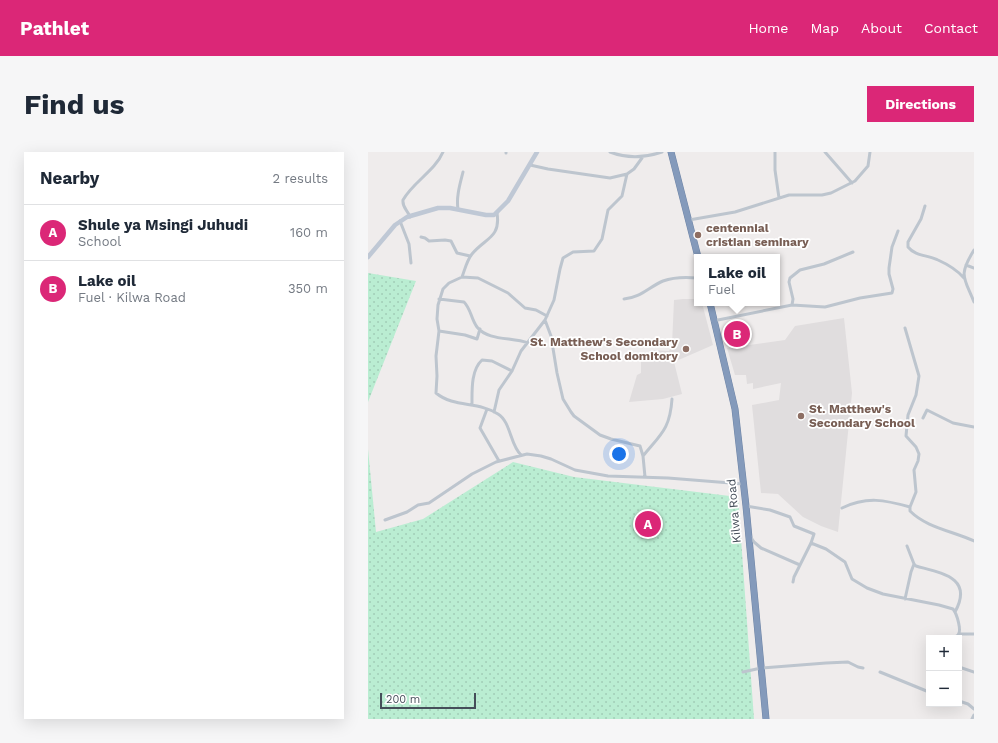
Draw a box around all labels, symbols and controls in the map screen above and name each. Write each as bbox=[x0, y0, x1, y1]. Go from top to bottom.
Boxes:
text: Pathlet bbox=[20, 17, 89, 40]
text: Home bbox=[748, 20, 788, 36]
text: Map bbox=[810, 20, 839, 36]
text: About bbox=[861, 20, 902, 36]
text: Contact bbox=[924, 20, 978, 36]
button: Directions bbox=[867, 86, 974, 122]
text: Find us bbox=[24, 88, 124, 121]
text: Nearby bbox=[40, 168, 99, 188]
text: 2 results bbox=[273, 171, 328, 186]
text: Shule ya Msingi Juhudi bbox=[78, 216, 248, 234]
place label: centennial cristian seminary bbox=[706, 221, 809, 249]
text: A bbox=[49, 225, 57, 240]
text: 160 m bbox=[290, 225, 328, 240]
marker: centennial cristian seminary bbox=[693, 230, 703, 240]
text: School bbox=[78, 234, 121, 249]
popup bbox=[694, 254, 780, 306]
text: Lake oil bbox=[708, 264, 766, 282]
text: Lake oil bbox=[78, 272, 136, 290]
text: B bbox=[49, 281, 57, 296]
text: 350 m bbox=[288, 281, 328, 296]
text: Fuel bbox=[708, 282, 735, 297]
text: Fuel · Kilwa Road bbox=[78, 290, 186, 305]
pin: B bbox=[724, 319, 750, 349]
place label: St. Matthew's Secondary School domitory bbox=[530, 335, 678, 363]
marker: St. Matthew's Secondary School domitory bbox=[681, 344, 691, 354]
place label: St. Matthew's Secondary School bbox=[809, 402, 915, 430]
marker: St. Matthew's Secondary School bbox=[796, 411, 806, 421]
your location bbox=[609, 444, 629, 464]
street label: Kilwa Road bbox=[724, 478, 744, 544]
pin: A bbox=[635, 509, 661, 539]
map controls bbox=[926, 635, 962, 707]
button: + bbox=[926, 635, 962, 671]
button: − bbox=[926, 671, 962, 707]
scale bar bbox=[380, 691, 476, 710]
text: 200 m bbox=[386, 693, 420, 706]

